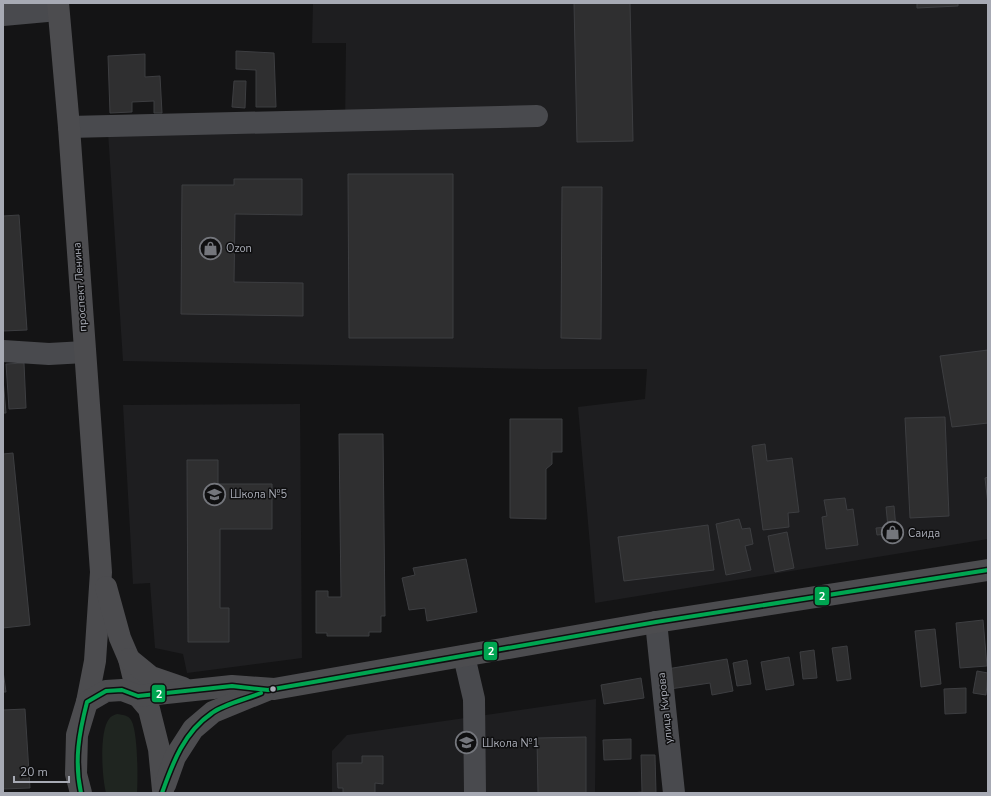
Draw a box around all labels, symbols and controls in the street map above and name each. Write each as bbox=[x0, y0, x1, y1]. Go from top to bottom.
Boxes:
shop icon: Ozon bbox=[198, 235, 224, 261]
place label: Ozon bbox=[226, 241, 252, 256]
street label: проспект Ленина bbox=[69, 242, 91, 332]
school or university icon: Школа №5 bbox=[201, 481, 227, 507]
place label: Школа №5 bbox=[230, 487, 287, 502]
shop icon: Саида bbox=[880, 520, 906, 546]
place label: Саида bbox=[908, 526, 940, 541]
line badge: 2 bbox=[814, 586, 830, 606]
text: 2 bbox=[819, 589, 826, 604]
line badge: 2 bbox=[483, 641, 498, 661]
text: 2 bbox=[488, 644, 495, 659]
street label: улица Кирова bbox=[654, 672, 676, 744]
line badge: 2 bbox=[151, 684, 166, 703]
unlabelled marker bbox=[268, 684, 278, 694]
text: 2 bbox=[156, 687, 163, 702]
school or university icon: Школа №1 bbox=[454, 730, 480, 756]
place label: Школа №1 bbox=[482, 736, 539, 751]
scale bar bbox=[14, 758, 69, 784]
text: 20 m bbox=[20, 764, 48, 780]

